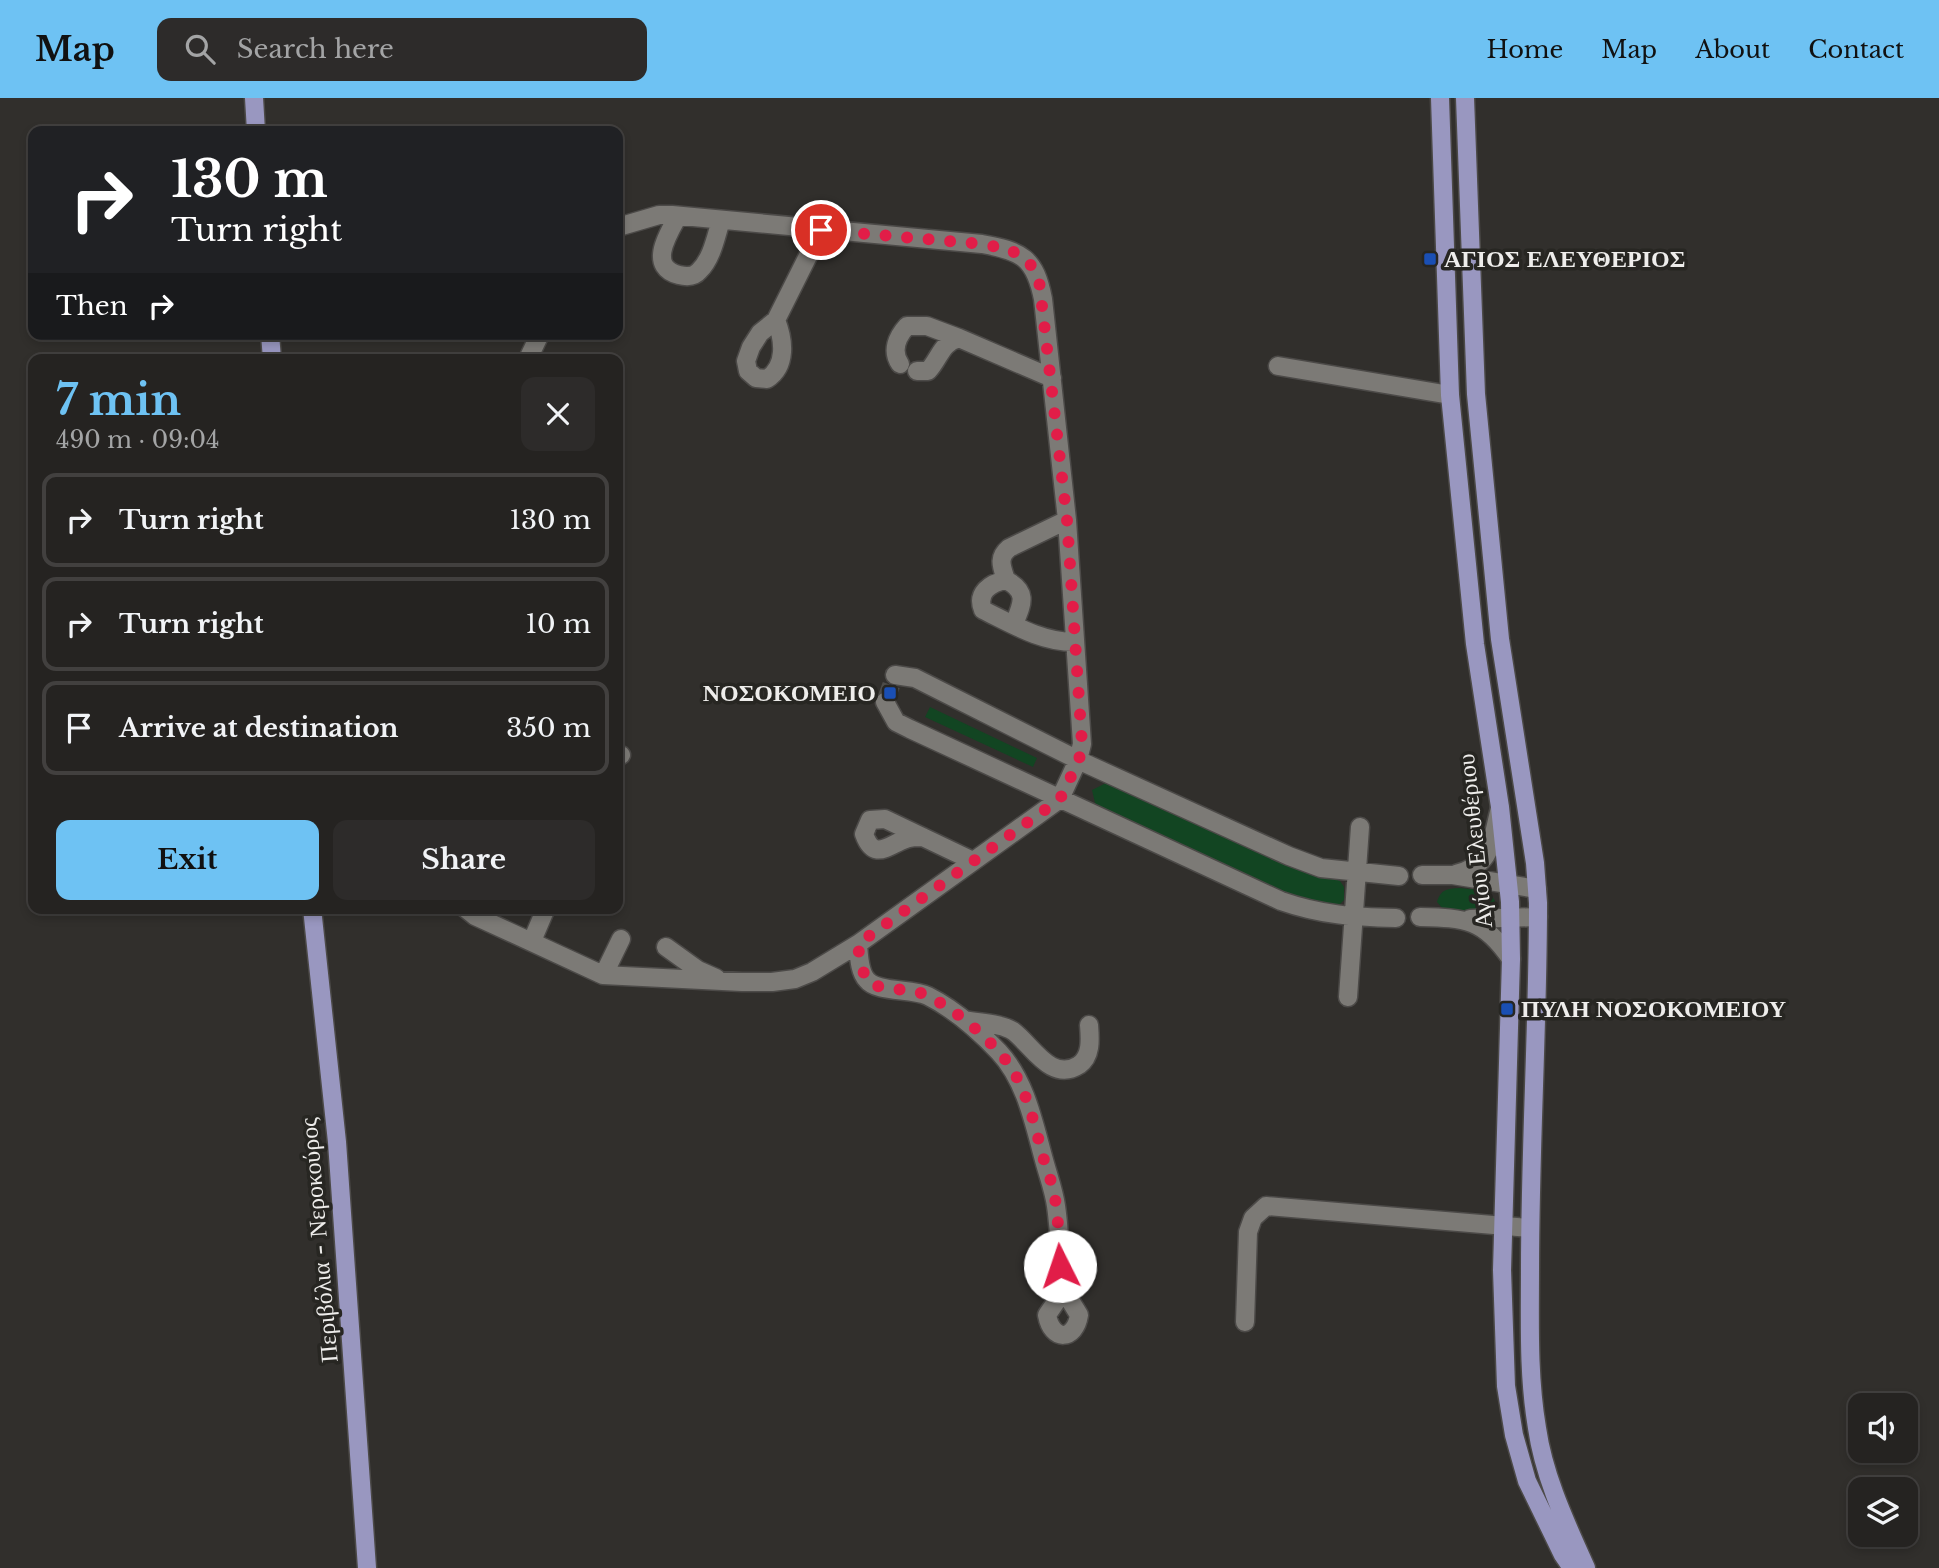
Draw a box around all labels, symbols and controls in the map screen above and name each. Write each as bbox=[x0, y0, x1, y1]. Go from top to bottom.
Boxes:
search box bbox=[157, 18, 647, 81]
text: Map bbox=[35, 29, 115, 70]
icon: search bbox=[181, 30, 219, 68]
text: Search here bbox=[237, 33, 394, 65]
text: Home bbox=[1487, 35, 1563, 64]
text: Map bbox=[1601, 35, 1657, 64]
text: About bbox=[1695, 35, 1770, 64]
text: Contact bbox=[1808, 35, 1904, 64]
text: 130 m bbox=[171, 149, 328, 210]
icon: right bbox=[56, 154, 147, 245]
pin bbox=[791, 200, 851, 260]
text: Turn right bbox=[171, 210, 342, 250]
icon: arrive bbox=[802, 211, 840, 249]
place label: ΑΓΙΟΣ ΕΛΕΥΘΕΡΙΟΣ bbox=[1444, 244, 1685, 273]
marker: ΑΓΙΟΣ ΕΛΕΥΘΕΡΙΟΣ bbox=[1422, 251, 1438, 267]
icon: right bbox=[142, 287, 180, 325]
text: Then bbox=[56, 290, 128, 322]
text: 7 min bbox=[56, 374, 181, 426]
button: close bbox=[521, 377, 595, 451]
text: 490 m · 09:04 bbox=[56, 426, 219, 454]
icon: right bbox=[60, 501, 98, 539]
text: Turn right bbox=[119, 504, 264, 536]
text: 130 m bbox=[509, 504, 591, 536]
icon: right bbox=[60, 605, 98, 643]
text: Turn right bbox=[119, 608, 264, 640]
text: 10 m bbox=[525, 608, 591, 640]
place label: ΝΟΣΟΚΟΜΕΙΟ bbox=[703, 678, 876, 707]
marker: ΝΟΣΟΚΟΜΕΙΟ bbox=[882, 685, 898, 701]
icon: arrive bbox=[60, 709, 98, 747]
text: Arrive at destination bbox=[119, 712, 399, 744]
text: 350 m bbox=[506, 712, 591, 744]
street label: Αγίου Ελευθέριου bbox=[1451, 752, 1498, 930]
button: Exit bbox=[56, 820, 319, 900]
button: Share bbox=[333, 820, 595, 900]
place label: ΠΥΛΗ ΝΟΣΟΚΟΜΕΙΟΥ bbox=[1521, 994, 1786, 1023]
marker: ΠΥΛΗ ΝΟΣΟΚΟΜΕΙΟΥ bbox=[1499, 1001, 1515, 1017]
street label: Περιβόλια - Νεροκούρος bbox=[293, 1116, 344, 1364]
position arrow bbox=[1023, 1229, 1097, 1303]
map controls bbox=[1848, 1393, 1918, 1547]
button: sound bbox=[1848, 1393, 1918, 1463]
button: layers bbox=[1848, 1477, 1918, 1547]

